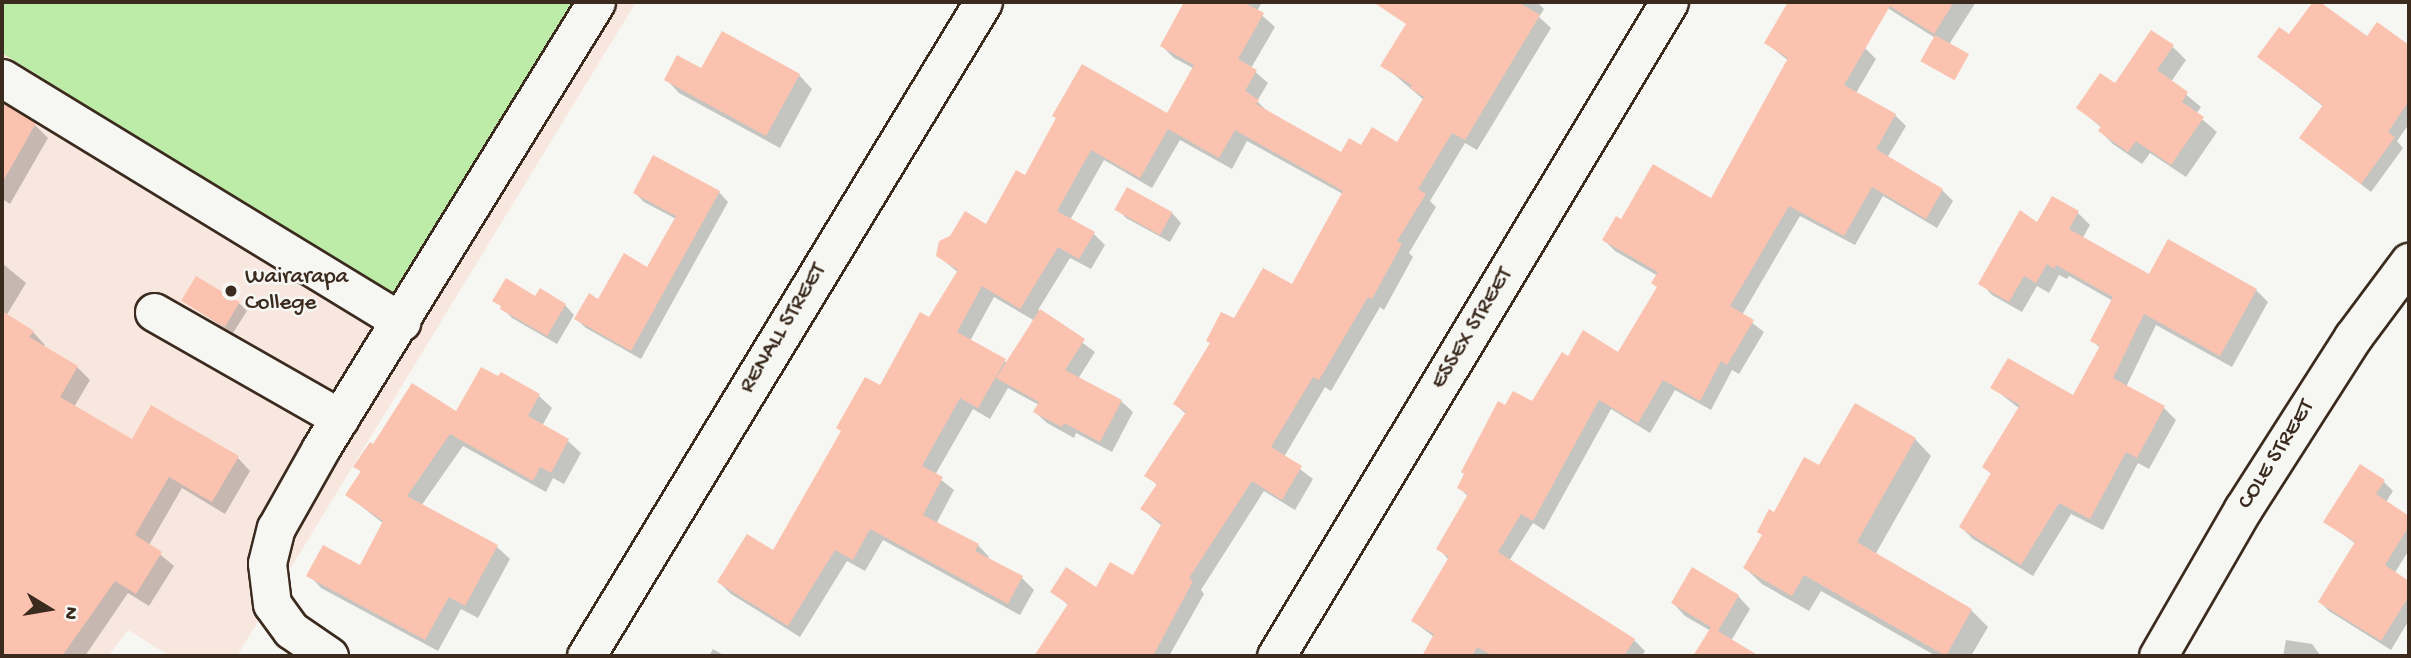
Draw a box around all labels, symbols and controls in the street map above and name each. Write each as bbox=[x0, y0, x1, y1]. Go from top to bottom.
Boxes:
street label: RENALL STREET bbox=[734, 259, 834, 399]
street label: ESSEX STREET bbox=[1426, 263, 1520, 395]
place label: Wairarapa College bbox=[245, 264, 348, 318]
marker: Wairarapa College bbox=[223, 283, 239, 299]
street label: COLE STREET bbox=[2233, 395, 2321, 515]
north arrow bbox=[14, 574, 84, 644]
text: N bbox=[58, 605, 83, 621]

